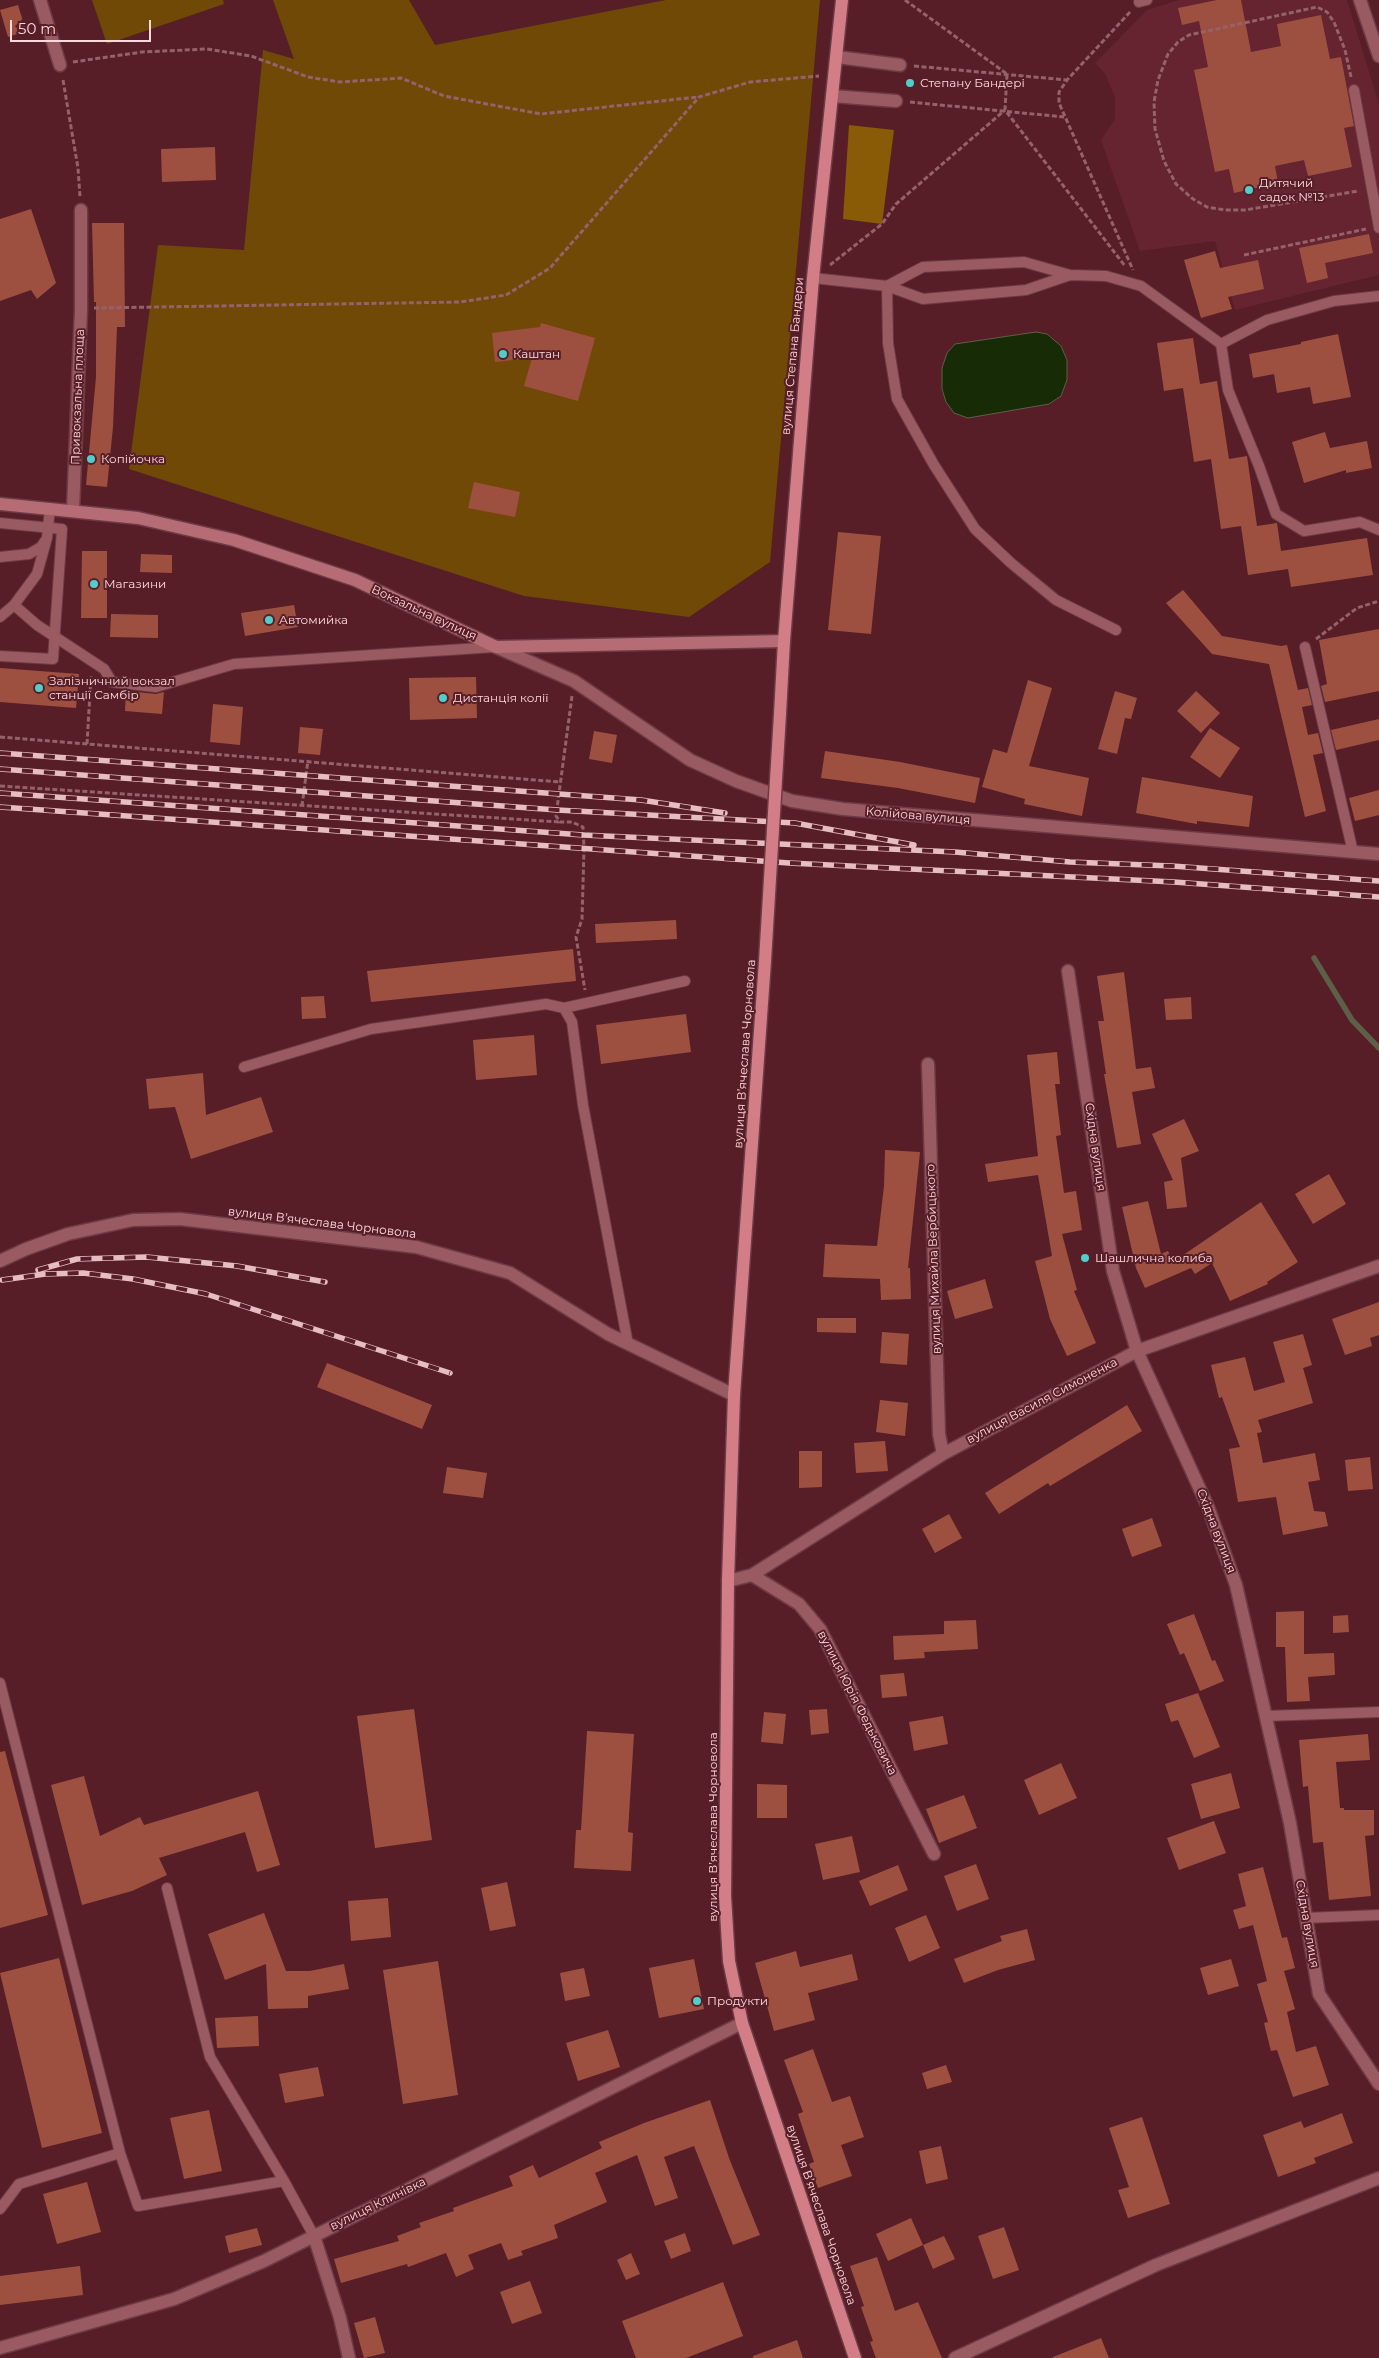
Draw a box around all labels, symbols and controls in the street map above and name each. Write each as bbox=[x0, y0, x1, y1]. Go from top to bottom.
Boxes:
scale bar bbox=[12, 10, 154, 42]
text: 50 m bbox=[18, 19, 56, 38]
place label: Степану Бандері bbox=[920, 76, 1025, 90]
marker: Степану Бандері bbox=[904, 77, 916, 89]
place label: Дитячий садок №13 bbox=[1259, 176, 1324, 204]
marker: Дитячий садок №13 bbox=[1243, 184, 1255, 196]
street label: вулиця Степана Бандери bbox=[779, 277, 807, 435]
street label: Привокзальна площа bbox=[68, 329, 88, 465]
place label: Каштан bbox=[513, 347, 560, 361]
marker: Каштан bbox=[497, 348, 509, 360]
place label: Копійочка bbox=[101, 452, 165, 466]
marker: Копійочка bbox=[85, 453, 97, 465]
place label: Магазини bbox=[104, 577, 166, 591]
marker: Магазини bbox=[88, 578, 100, 590]
street label: Вокзальна вулиця bbox=[369, 582, 479, 644]
place label: Автомийка bbox=[279, 613, 348, 627]
marker: Автомийка bbox=[263, 614, 275, 626]
place label: Залізничний вокзал станції Самбір bbox=[49, 674, 175, 702]
marker: Залізничний вокзал станції Самбір bbox=[33, 682, 45, 694]
place label: Дистанція колії bbox=[453, 691, 549, 705]
marker: Дистанція колії bbox=[437, 692, 449, 704]
street label: Колійова вулиця bbox=[865, 804, 971, 828]
street label: вулиця Вʼячеслава Чорновола bbox=[731, 959, 759, 1149]
street label: Східна вулиця bbox=[1082, 1102, 1108, 1192]
street label: вулиця Михайла Вербицького bbox=[923, 1164, 945, 1354]
street label: вулиця Вʼячеслава Чорновола bbox=[227, 1204, 417, 1242]
place label: Шашлична колиба bbox=[1095, 1251, 1213, 1265]
marker: Шашлична колиба bbox=[1079, 1252, 1091, 1264]
street label: вулиця Василя Симоненка bbox=[964, 1355, 1120, 1447]
street label: Східна вулиця bbox=[1193, 1487, 1239, 1575]
street label: вулиця Юрія Федьковича bbox=[814, 1628, 900, 1778]
street label: вулиця Вʼячеслава Чорновола bbox=[706, 1732, 720, 1922]
street label: Східна вулиця bbox=[1292, 1879, 1322, 1969]
place label: Продукти bbox=[707, 1994, 768, 2008]
marker: Продукти bbox=[691, 1995, 703, 2007]
street label: вулиця Вʼячеслава Чорновола bbox=[783, 2123, 859, 2307]
street label: вулиця Клинівка bbox=[328, 2175, 428, 2233]

